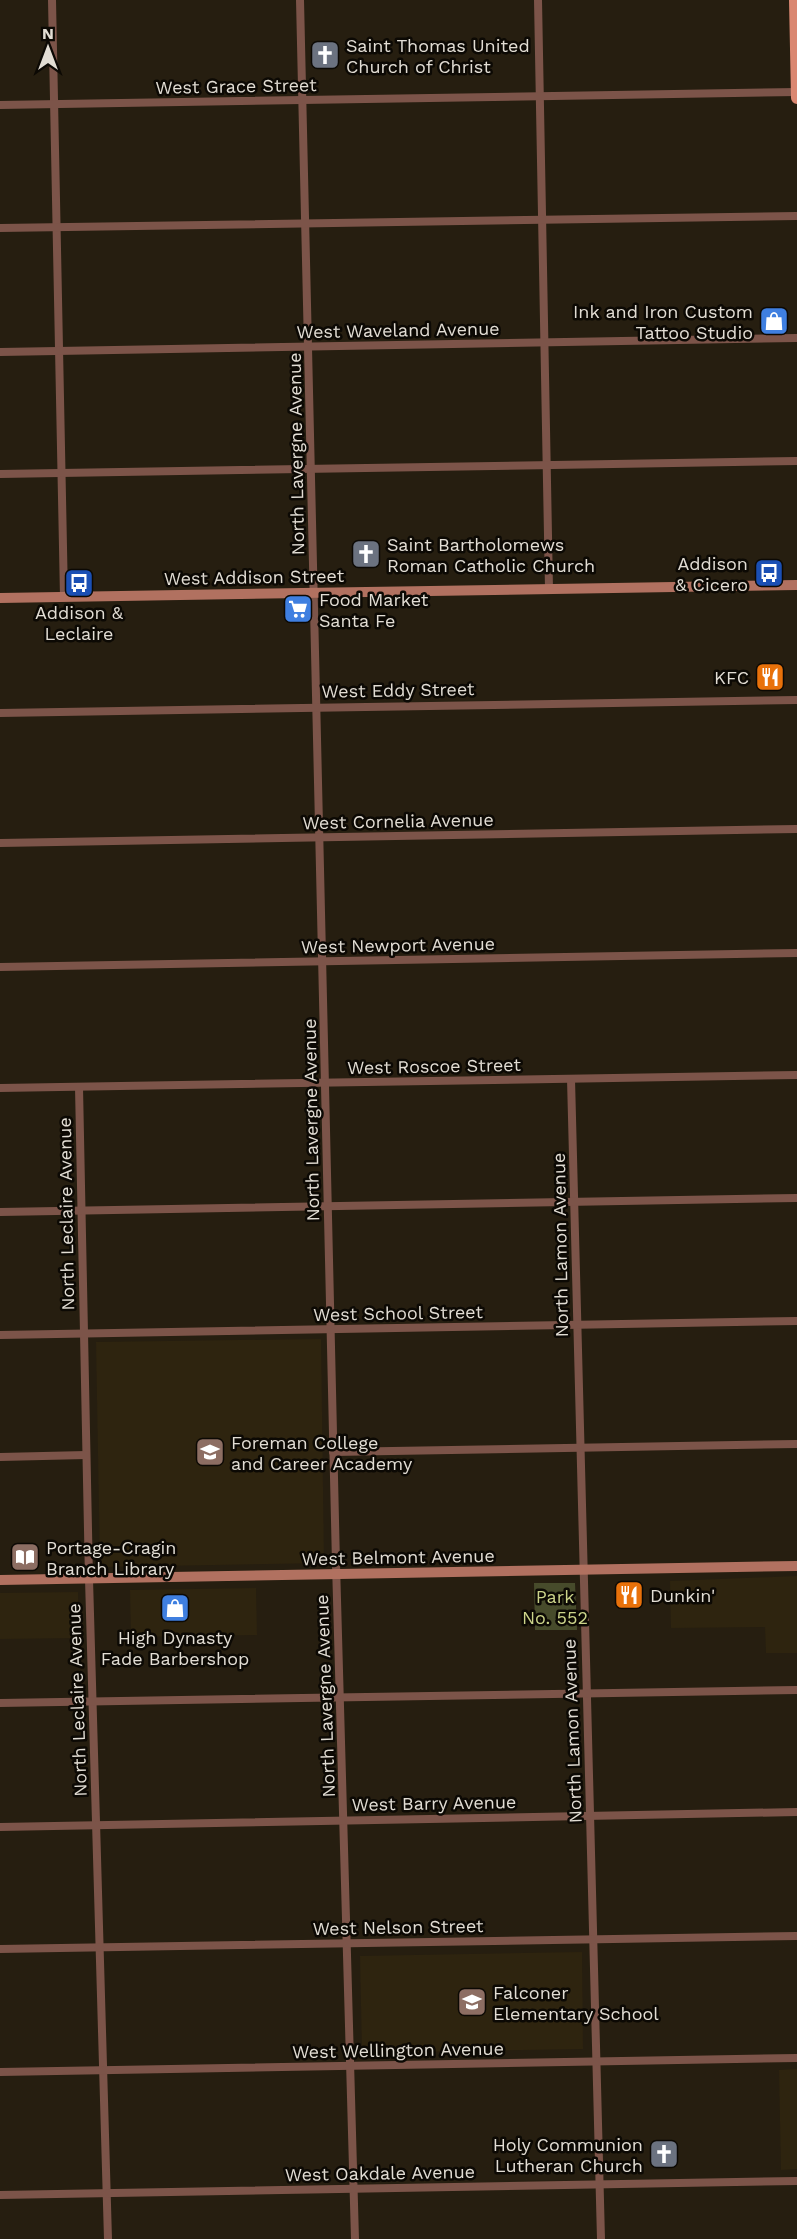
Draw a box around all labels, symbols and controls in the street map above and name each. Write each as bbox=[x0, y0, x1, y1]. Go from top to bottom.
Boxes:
north arrow bbox=[18, 18, 78, 78]
text: N bbox=[42, 24, 54, 43]
place label: Saint Thomas United Church of Christ bbox=[346, 35, 530, 77]
church icon: Saint Thomas United Church of Christ bbox=[309, 39, 341, 71]
street label: West Grace Street bbox=[155, 74, 317, 98]
place label: Ink and Iron Custom Tattoo Studio bbox=[573, 301, 753, 343]
shop icon: Ink and Iron Custom Tattoo Studio bbox=[758, 305, 790, 337]
street label: West Waveland Avenue bbox=[296, 318, 500, 342]
street label: North Lavergne Avenue bbox=[284, 352, 308, 556]
place label: Saint Bartholomews Roman Catholic Church bbox=[387, 534, 595, 576]
church icon: Saint Bartholomews Roman Catholic Church bbox=[350, 538, 382, 570]
place label: Addison & Cicero bbox=[675, 553, 748, 595]
bus stop icon: Addison & Cicero bbox=[753, 557, 785, 589]
street label: West Addison Street bbox=[164, 565, 345, 589]
bus stop icon: Addison & Leclaire bbox=[63, 567, 95, 599]
place label: Food Market Santa Fe bbox=[319, 589, 429, 631]
supermarket icon: Food Market Santa Fe bbox=[282, 593, 314, 625]
place label: Addison & Leclaire bbox=[35, 602, 124, 644]
restaurant icon: KFC bbox=[754, 661, 786, 693]
place label: KFC bbox=[714, 667, 749, 688]
street label: West Eddy Street bbox=[321, 678, 475, 702]
street label: West Cornelia Avenue bbox=[302, 809, 494, 833]
street label: West Newport Avenue bbox=[301, 933, 495, 957]
street label: North Lavergne Avenue bbox=[299, 1018, 323, 1222]
street label: West Roscoe Street bbox=[347, 1054, 522, 1078]
street label: North Leclaire Avenue bbox=[54, 1117, 78, 1311]
street label: North Lamon Avenue bbox=[548, 1153, 572, 1337]
street label: West School Street bbox=[313, 1301, 484, 1325]
place label: Foreman College and Career Academy bbox=[231, 1432, 413, 1474]
school or university icon: Foreman College and Career Academy bbox=[194, 1436, 226, 1468]
place label: Portage-Cragin Branch Library bbox=[46, 1537, 176, 1579]
library icon: Portage-Cragin Branch Library bbox=[9, 1541, 41, 1573]
street label: West Belmont Avenue bbox=[301, 1545, 495, 1569]
restaurant icon: Dunkin' bbox=[613, 1579, 645, 1611]
place label: Dunkin' bbox=[650, 1585, 715, 1606]
park label: Park No. 552 bbox=[522, 1586, 588, 1628]
shop icon: High Dynasty Fade Barbershop bbox=[159, 1592, 191, 1624]
street label: North Lavergne Avenue bbox=[311, 1594, 339, 1798]
street label: North Leclaire Avenue bbox=[63, 1603, 91, 1797]
place label: High Dynasty Fade Barbershop bbox=[101, 1627, 249, 1669]
street label: North Lamon Avenue bbox=[558, 1638, 586, 1824]
street label: West Barry Avenue bbox=[351, 1791, 517, 1815]
street label: West Nelson Street bbox=[312, 1915, 484, 1939]
place label: Falconer Elementary School bbox=[493, 1982, 659, 2024]
school or university icon: Falconer Elementary School bbox=[456, 1986, 488, 2018]
street label: West Wellington Avenue bbox=[292, 2038, 504, 2062]
place label: Holy Communion Lutheran Church bbox=[493, 2134, 643, 2176]
church icon: Holy Communion Lutheran Church bbox=[648, 2138, 680, 2170]
street label: West Oakdale Avenue bbox=[285, 2161, 475, 2185]

